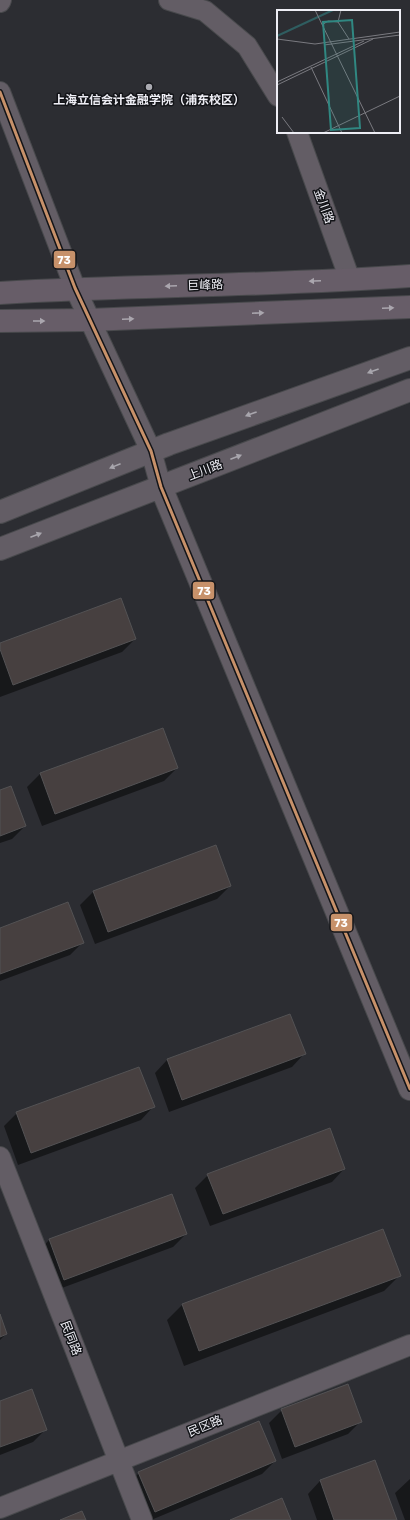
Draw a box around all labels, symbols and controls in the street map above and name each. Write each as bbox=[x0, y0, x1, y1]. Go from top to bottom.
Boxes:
inset map bbox=[277, 10, 400, 133]
marker: 上海立信会计金融学院（浦东校区） bbox=[144, 82, 154, 92]
place label: 上海立信会计金融学院（浦东校区） bbox=[53, 93, 245, 107]
street label: 金川路 bbox=[311, 187, 337, 225]
line badge: 73 bbox=[53, 250, 76, 269]
text: 73 bbox=[57, 254, 71, 267]
street label: 巨峰路 bbox=[187, 277, 223, 293]
one-way arrow bbox=[309, 278, 321, 285]
one-way arrow bbox=[165, 282, 177, 289]
one-way arrow bbox=[382, 304, 394, 311]
one-way arrow bbox=[252, 310, 265, 316]
one-way arrow bbox=[122, 315, 134, 322]
one-way arrow bbox=[33, 318, 46, 324]
one-way arrow bbox=[367, 368, 379, 374]
one-way arrow bbox=[244, 412, 256, 418]
one-way arrow bbox=[231, 454, 243, 460]
street label: 上川路 bbox=[186, 457, 224, 483]
one-way arrow bbox=[108, 463, 120, 469]
one-way arrow bbox=[31, 531, 43, 537]
line badge: 73 bbox=[192, 581, 215, 600]
text: 73 bbox=[197, 585, 211, 598]
line badge: 73 bbox=[330, 913, 353, 932]
text: 73 bbox=[334, 917, 348, 930]
street label: 民同路 bbox=[58, 1319, 84, 1357]
street label: 民区路 bbox=[186, 1413, 224, 1439]

